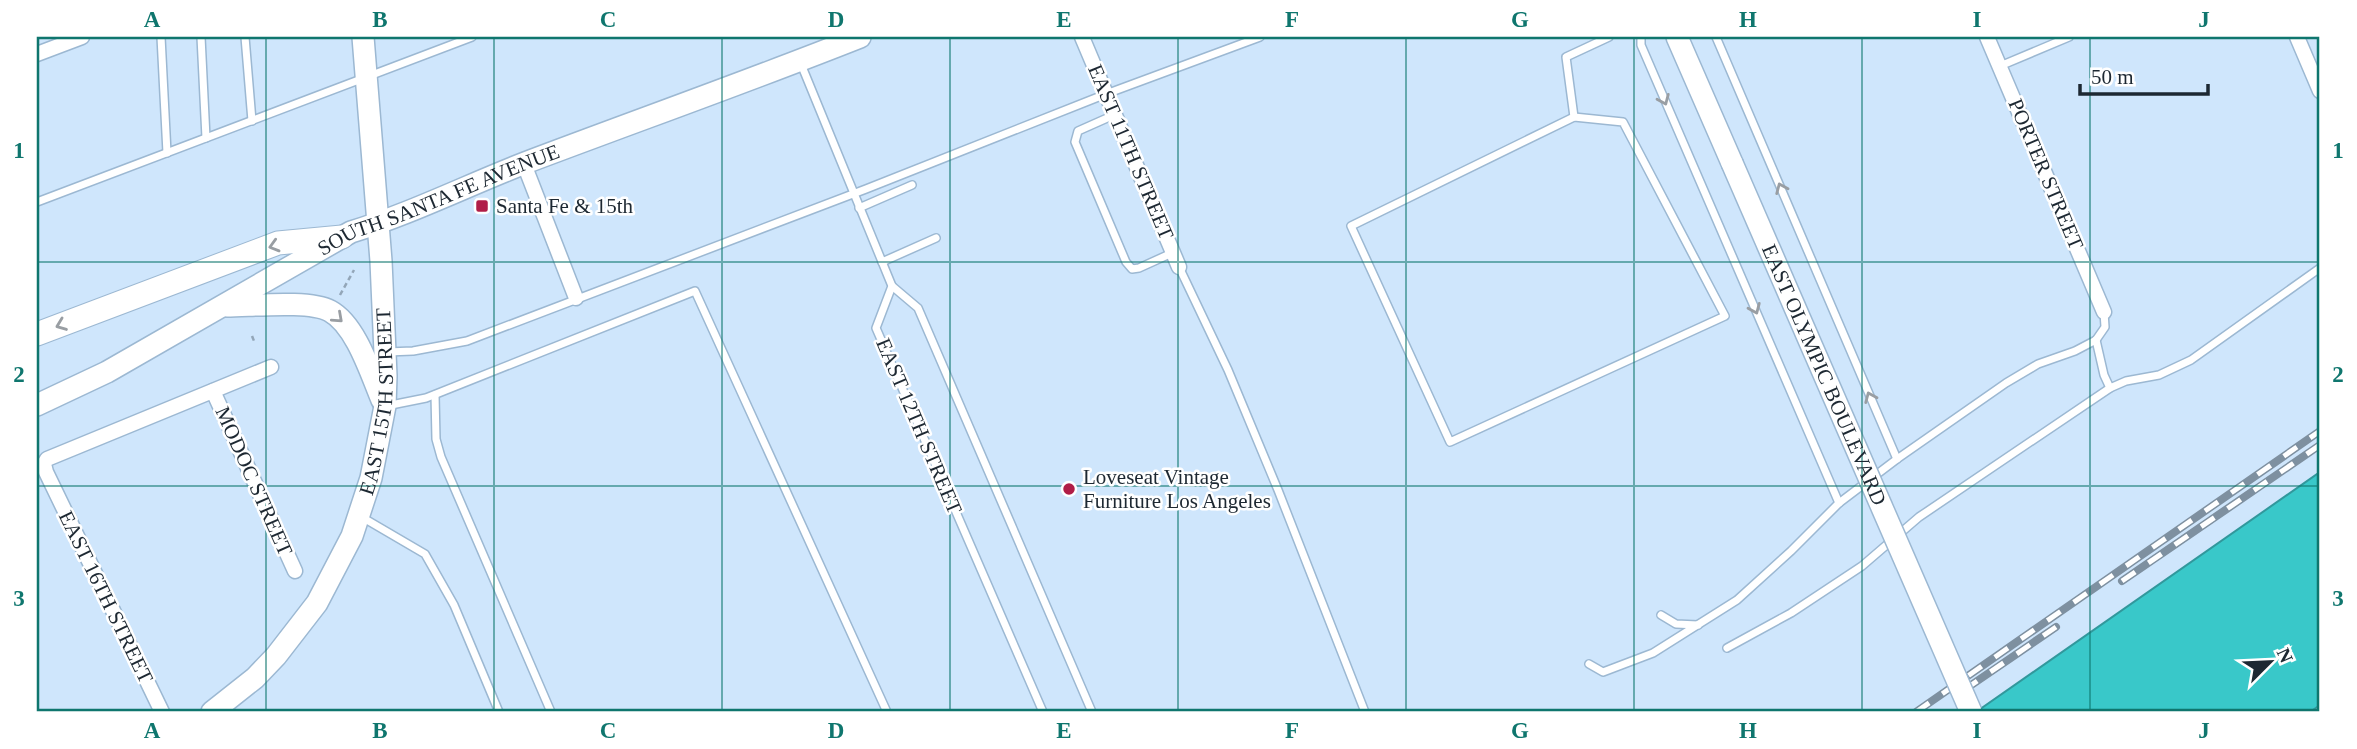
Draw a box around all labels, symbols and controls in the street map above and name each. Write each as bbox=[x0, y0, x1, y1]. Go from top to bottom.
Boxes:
text: A bbox=[144, 7, 161, 32]
text: B bbox=[372, 7, 388, 32]
text: C bbox=[600, 7, 616, 32]
text: D bbox=[828, 7, 844, 32]
text: E bbox=[1056, 7, 1072, 32]
text: F bbox=[1285, 7, 1299, 32]
text: G bbox=[1511, 7, 1529, 32]
text: H bbox=[1739, 7, 1757, 32]
text: I bbox=[1973, 7, 1982, 32]
text: J bbox=[2198, 7, 2210, 32]
scale bar bbox=[2080, 52, 2208, 96]
street label: EAST 11TH STREET bbox=[1083, 61, 1179, 243]
text: 50 m bbox=[2091, 65, 2134, 89]
one-way arrow bbox=[1656, 93, 1670, 105]
street label: PORTER STREET bbox=[2003, 95, 2089, 253]
text: 1 bbox=[13, 138, 25, 163]
text: 1 bbox=[2332, 138, 2344, 163]
street label: SOUTH SANTA FE AVENUE bbox=[313, 139, 563, 261]
one-way arrow bbox=[1775, 182, 1789, 194]
place label: Santa Fe & 15th bbox=[496, 194, 634, 218]
marker: Santa Fe & 15th bbox=[474, 198, 490, 214]
one-way arrow bbox=[269, 238, 281, 252]
street label: EAST OLYMPIC BOULEVARD bbox=[1757, 241, 1891, 509]
one-way arrow bbox=[1746, 302, 1760, 314]
street label: EAST 15TH STREET bbox=[354, 307, 398, 498]
one-way arrow bbox=[330, 310, 343, 322]
one-way arrow bbox=[56, 317, 68, 331]
street label: EAST 12TH STREET bbox=[871, 334, 967, 518]
text: 2 bbox=[13, 362, 25, 387]
text: 2 bbox=[2332, 362, 2344, 387]
one-way arrow bbox=[1864, 391, 1878, 404]
street label: MODOC STREET bbox=[210, 403, 298, 559]
place label: Loveseat Vintage Furniture Los Angeles bbox=[1083, 465, 1271, 513]
marker: Loveseat Vintage Furniture Los Angeles bbox=[1061, 481, 1077, 497]
street label: EAST 16TH STREET bbox=[54, 507, 158, 687]
text: 3 bbox=[13, 586, 25, 611]
text: 3 bbox=[2332, 586, 2344, 611]
north arrow bbox=[2234, 626, 2304, 696]
text: N bbox=[2273, 645, 2298, 666]
text: A bbox=[144, 718, 161, 743]
text: B bbox=[372, 718, 388, 743]
text: C bbox=[600, 718, 616, 743]
text: D bbox=[828, 718, 844, 743]
text: E bbox=[1056, 718, 1072, 743]
text: F bbox=[1285, 718, 1299, 743]
text: G bbox=[1511, 718, 1529, 743]
text: H bbox=[1739, 718, 1757, 743]
text: I bbox=[1973, 718, 1982, 743]
text: J bbox=[2198, 718, 2210, 743]

